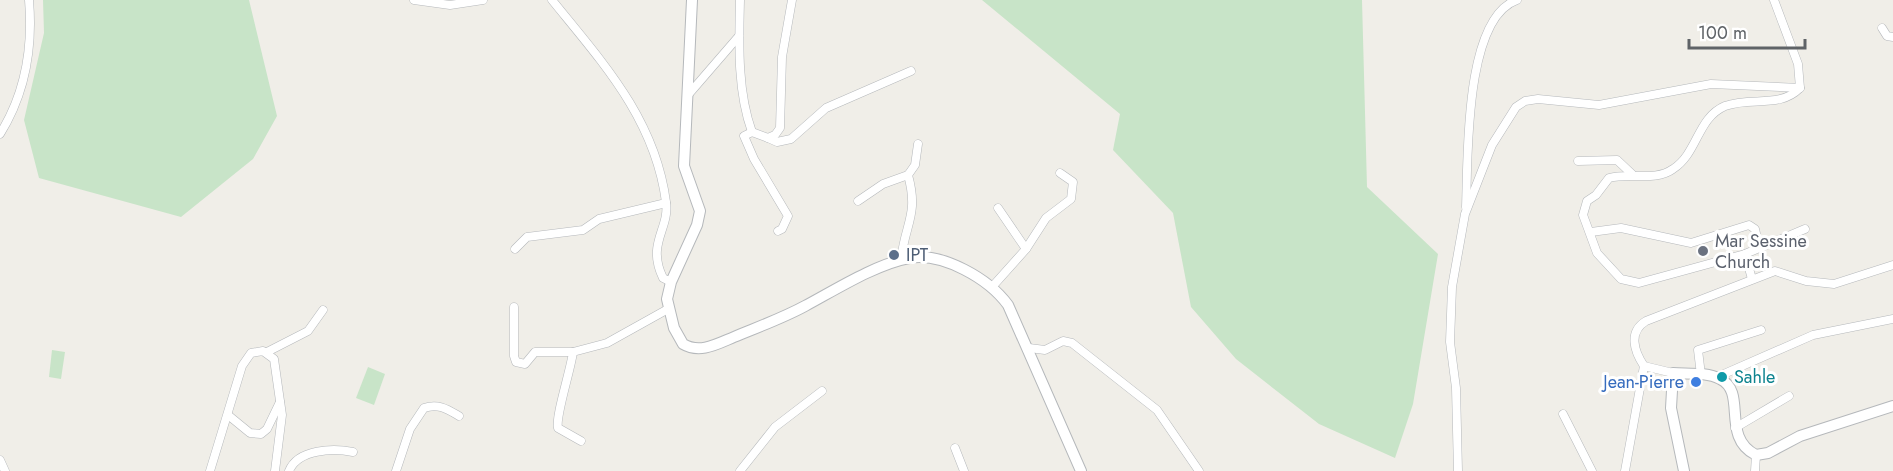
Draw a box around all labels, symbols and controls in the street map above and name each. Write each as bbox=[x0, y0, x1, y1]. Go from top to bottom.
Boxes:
scale bar bbox=[1689, 12, 1804, 50]
text: 100 m bbox=[1698, 20, 1747, 46]
place label: Mar Sessine Church bbox=[1715, 228, 1807, 275]
place label: IPT bbox=[906, 242, 929, 268]
marker: Mar Sessine Church bbox=[1696, 244, 1710, 258]
marker: IPT bbox=[887, 248, 901, 262]
place label: Sahle bbox=[1734, 364, 1775, 390]
place label: Jean-Pierre bbox=[1601, 369, 1684, 395]
marker: Sahle bbox=[1715, 370, 1729, 384]
marker: Jean-Pierre bbox=[1689, 375, 1703, 389]

